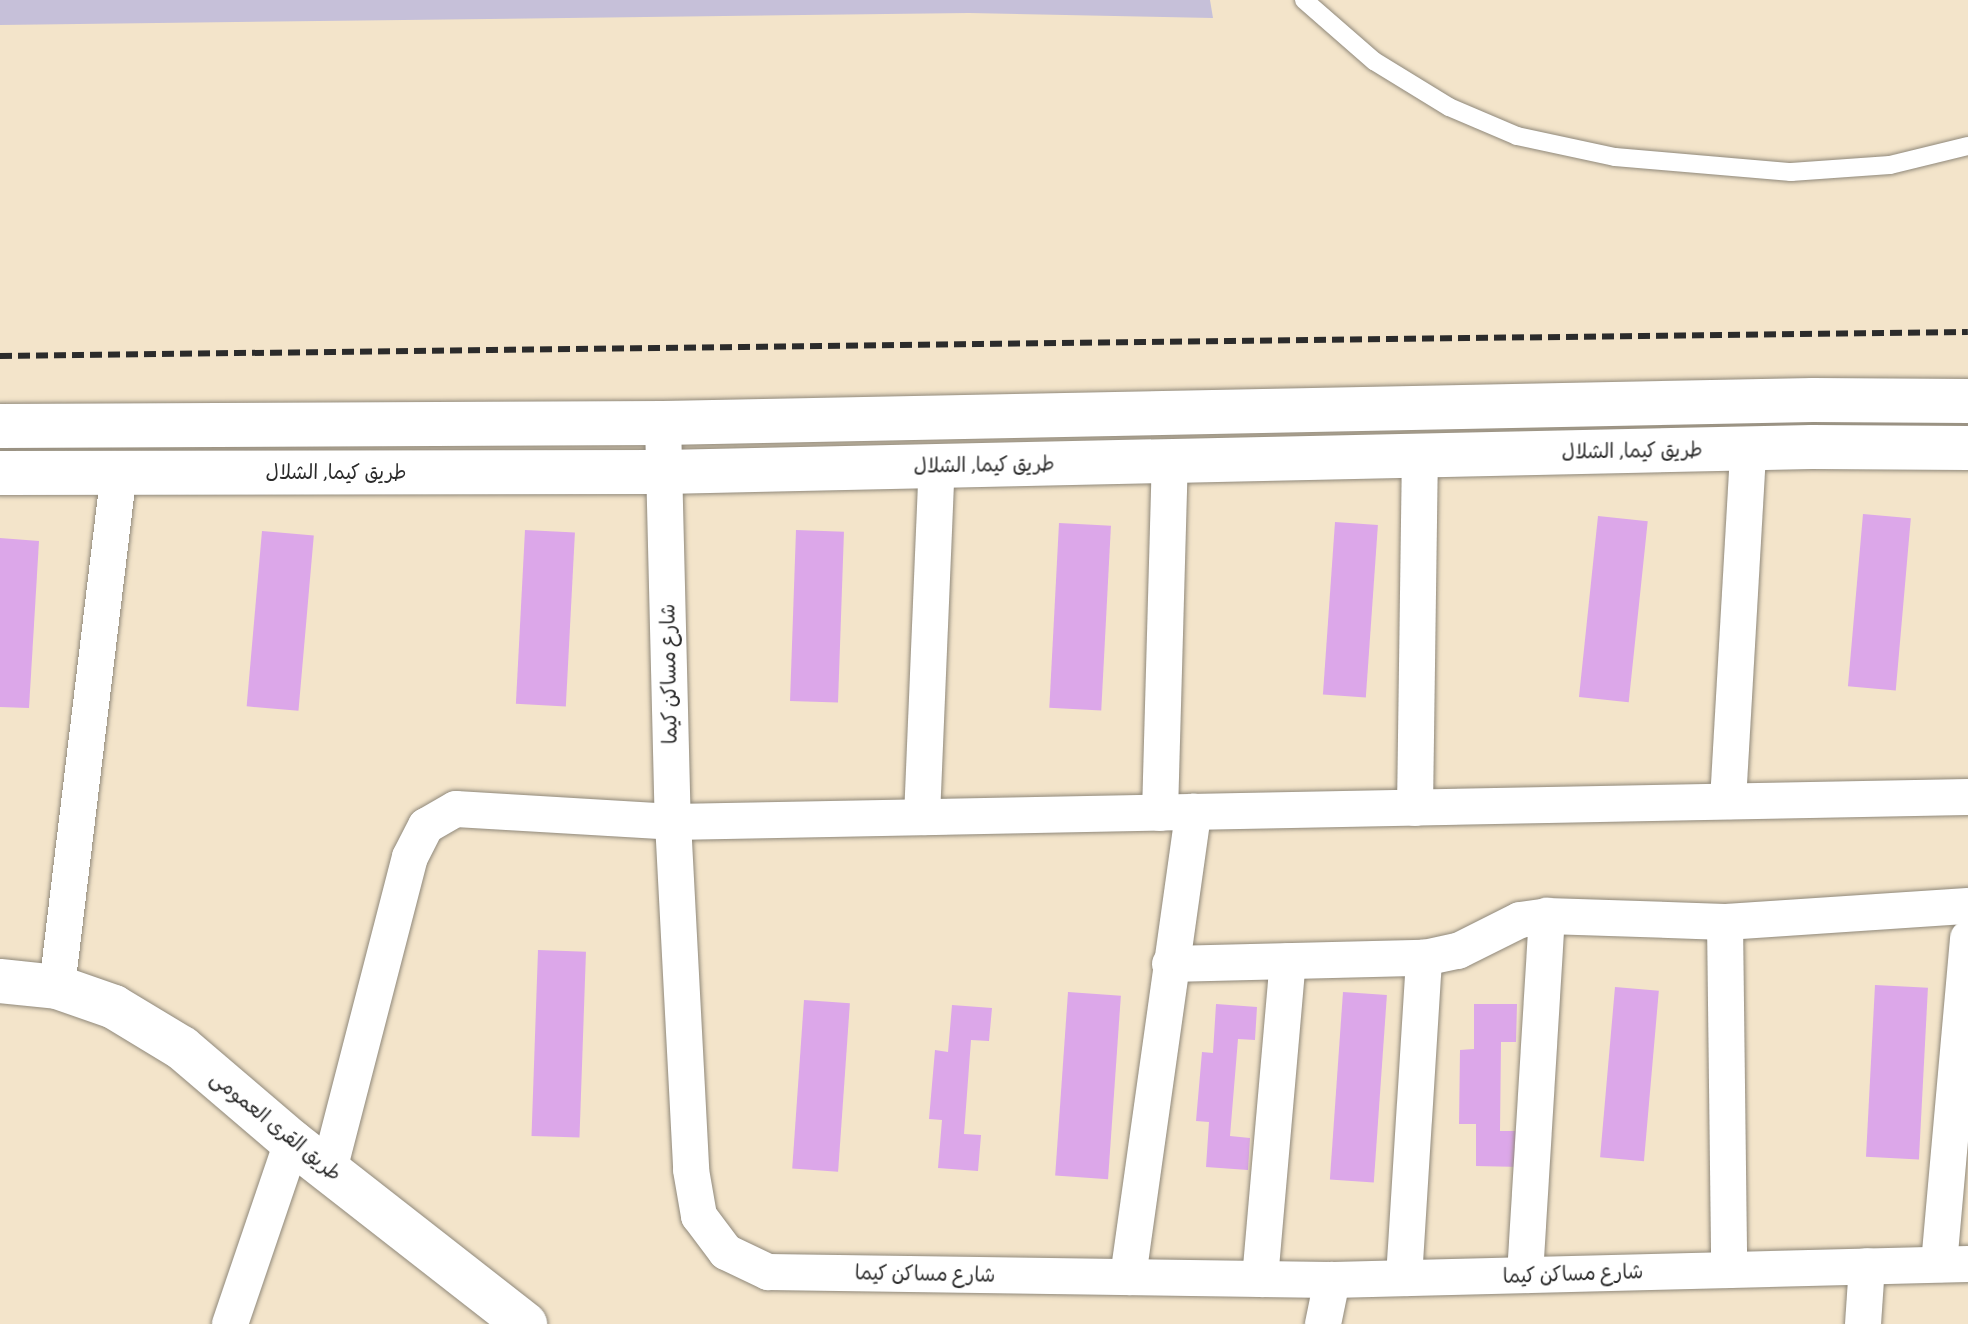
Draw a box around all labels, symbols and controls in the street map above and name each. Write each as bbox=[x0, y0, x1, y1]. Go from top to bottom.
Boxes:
street label: طريق كيما, الشلال bbox=[1561, 438, 1703, 464]
street label: طريق كيما, الشلال bbox=[913, 452, 1055, 478]
street label: طريق كيما, الشلال bbox=[266, 460, 406, 484]
street label: شارع مساكن كيما bbox=[656, 604, 682, 744]
street label: طريق القرى العمومى bbox=[206, 1066, 346, 1186]
street label: شارع مساكن كيما bbox=[1502, 1260, 1644, 1288]
street label: شارع مساكن كيما bbox=[855, 1261, 995, 1287]

